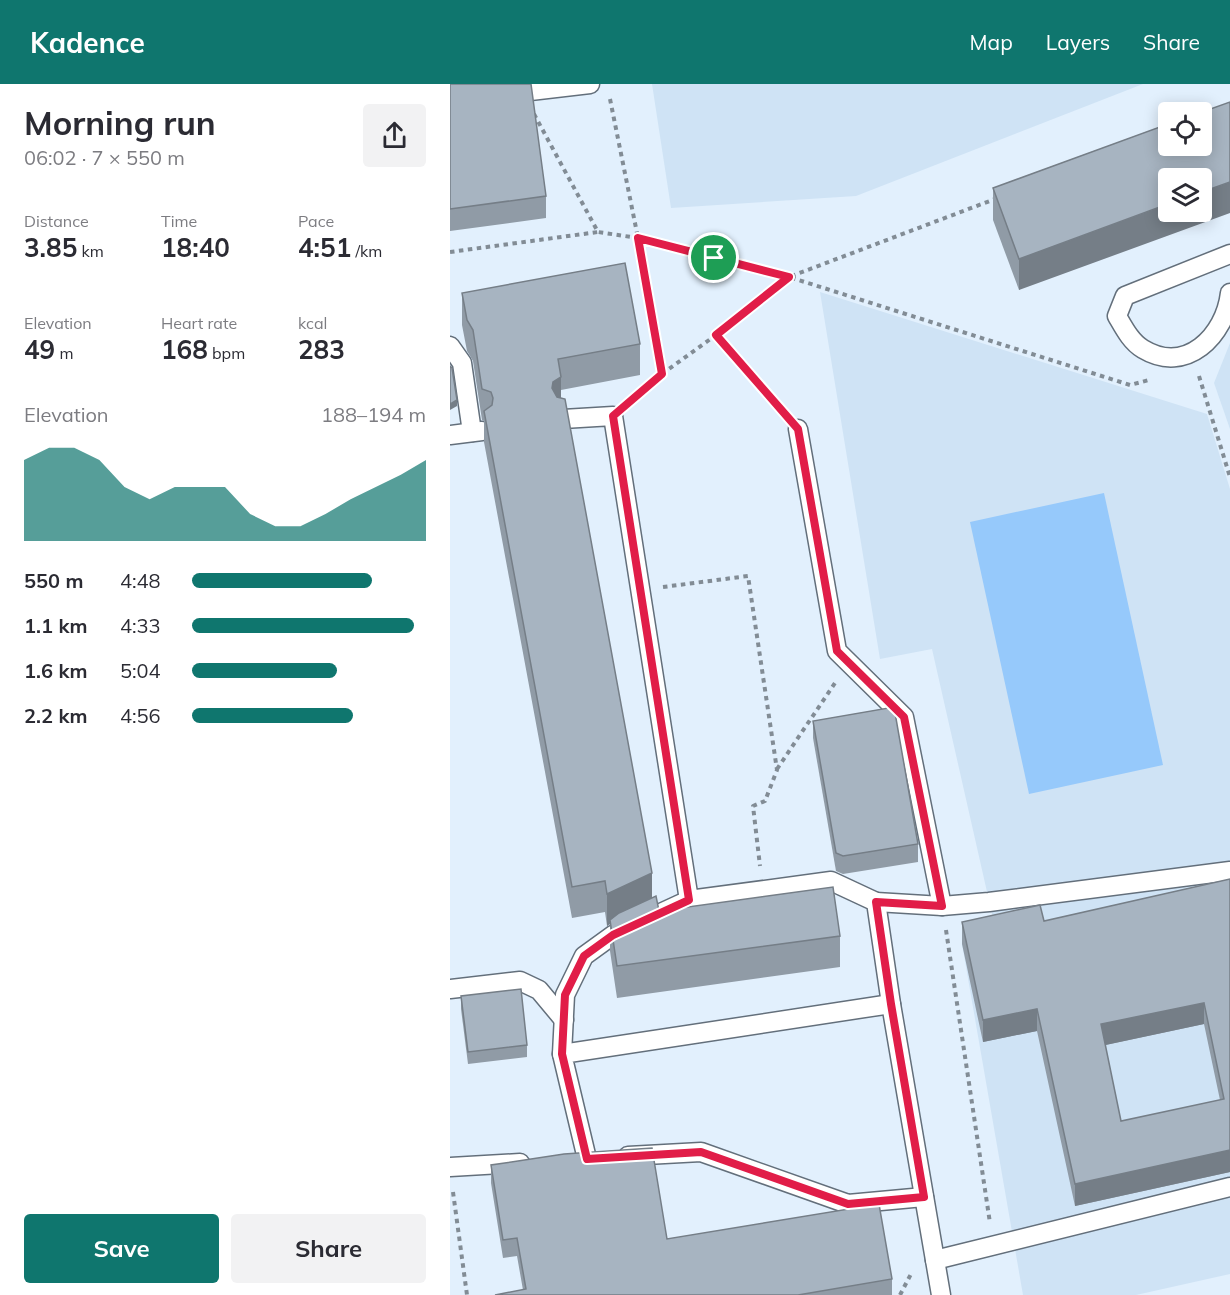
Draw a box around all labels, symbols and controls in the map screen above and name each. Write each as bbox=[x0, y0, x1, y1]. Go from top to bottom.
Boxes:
text: Kadence bbox=[30, 25, 145, 60]
text: Map bbox=[970, 29, 1013, 55]
text: Layers bbox=[1046, 29, 1110, 55]
text: Share bbox=[1143, 29, 1200, 55]
text: Morning run bbox=[24, 102, 216, 143]
map controls bbox=[1158, 102, 1212, 222]
button: locate bbox=[1158, 102, 1212, 156]
button: share bbox=[363, 104, 426, 167]
text: 06:02 · 7 × 550 m bbox=[24, 145, 185, 170]
button: layers bbox=[1158, 168, 1212, 222]
text: Distance bbox=[24, 211, 89, 231]
text: Time bbox=[161, 211, 197, 231]
text: Pace bbox=[298, 211, 334, 231]
text: 3.85 bbox=[24, 231, 77, 264]
text: 18:40 bbox=[161, 231, 230, 264]
text: 4:51 bbox=[298, 231, 351, 264]
pin bbox=[688, 232, 739, 283]
text: km bbox=[77, 241, 104, 261]
text: /km bbox=[351, 241, 382, 261]
icon: arrive bbox=[697, 241, 730, 274]
text: Elevation bbox=[24, 313, 92, 333]
text: Heart rate bbox=[161, 313, 237, 333]
text: kcal bbox=[298, 313, 327, 333]
text: 49 bbox=[24, 333, 55, 366]
text: 168 bbox=[161, 333, 208, 366]
text: 283 bbox=[298, 333, 345, 366]
text: m bbox=[55, 343, 73, 363]
text: bpm bbox=[208, 343, 245, 363]
text: Elevation bbox=[24, 402, 109, 427]
text: 188–194 m bbox=[321, 402, 426, 427]
text: 550 m bbox=[24, 568, 83, 593]
text: 4:48 bbox=[120, 568, 161, 593]
text: 1.1 km bbox=[24, 613, 87, 638]
text: 4:33 bbox=[120, 613, 161, 638]
text: 1.6 km bbox=[24, 658, 87, 683]
text: 5:04 bbox=[120, 658, 161, 683]
text: 2.2 km bbox=[24, 703, 87, 728]
text: 4:56 bbox=[120, 703, 161, 728]
button: Save bbox=[24, 1214, 219, 1283]
button: Share bbox=[231, 1214, 426, 1283]

